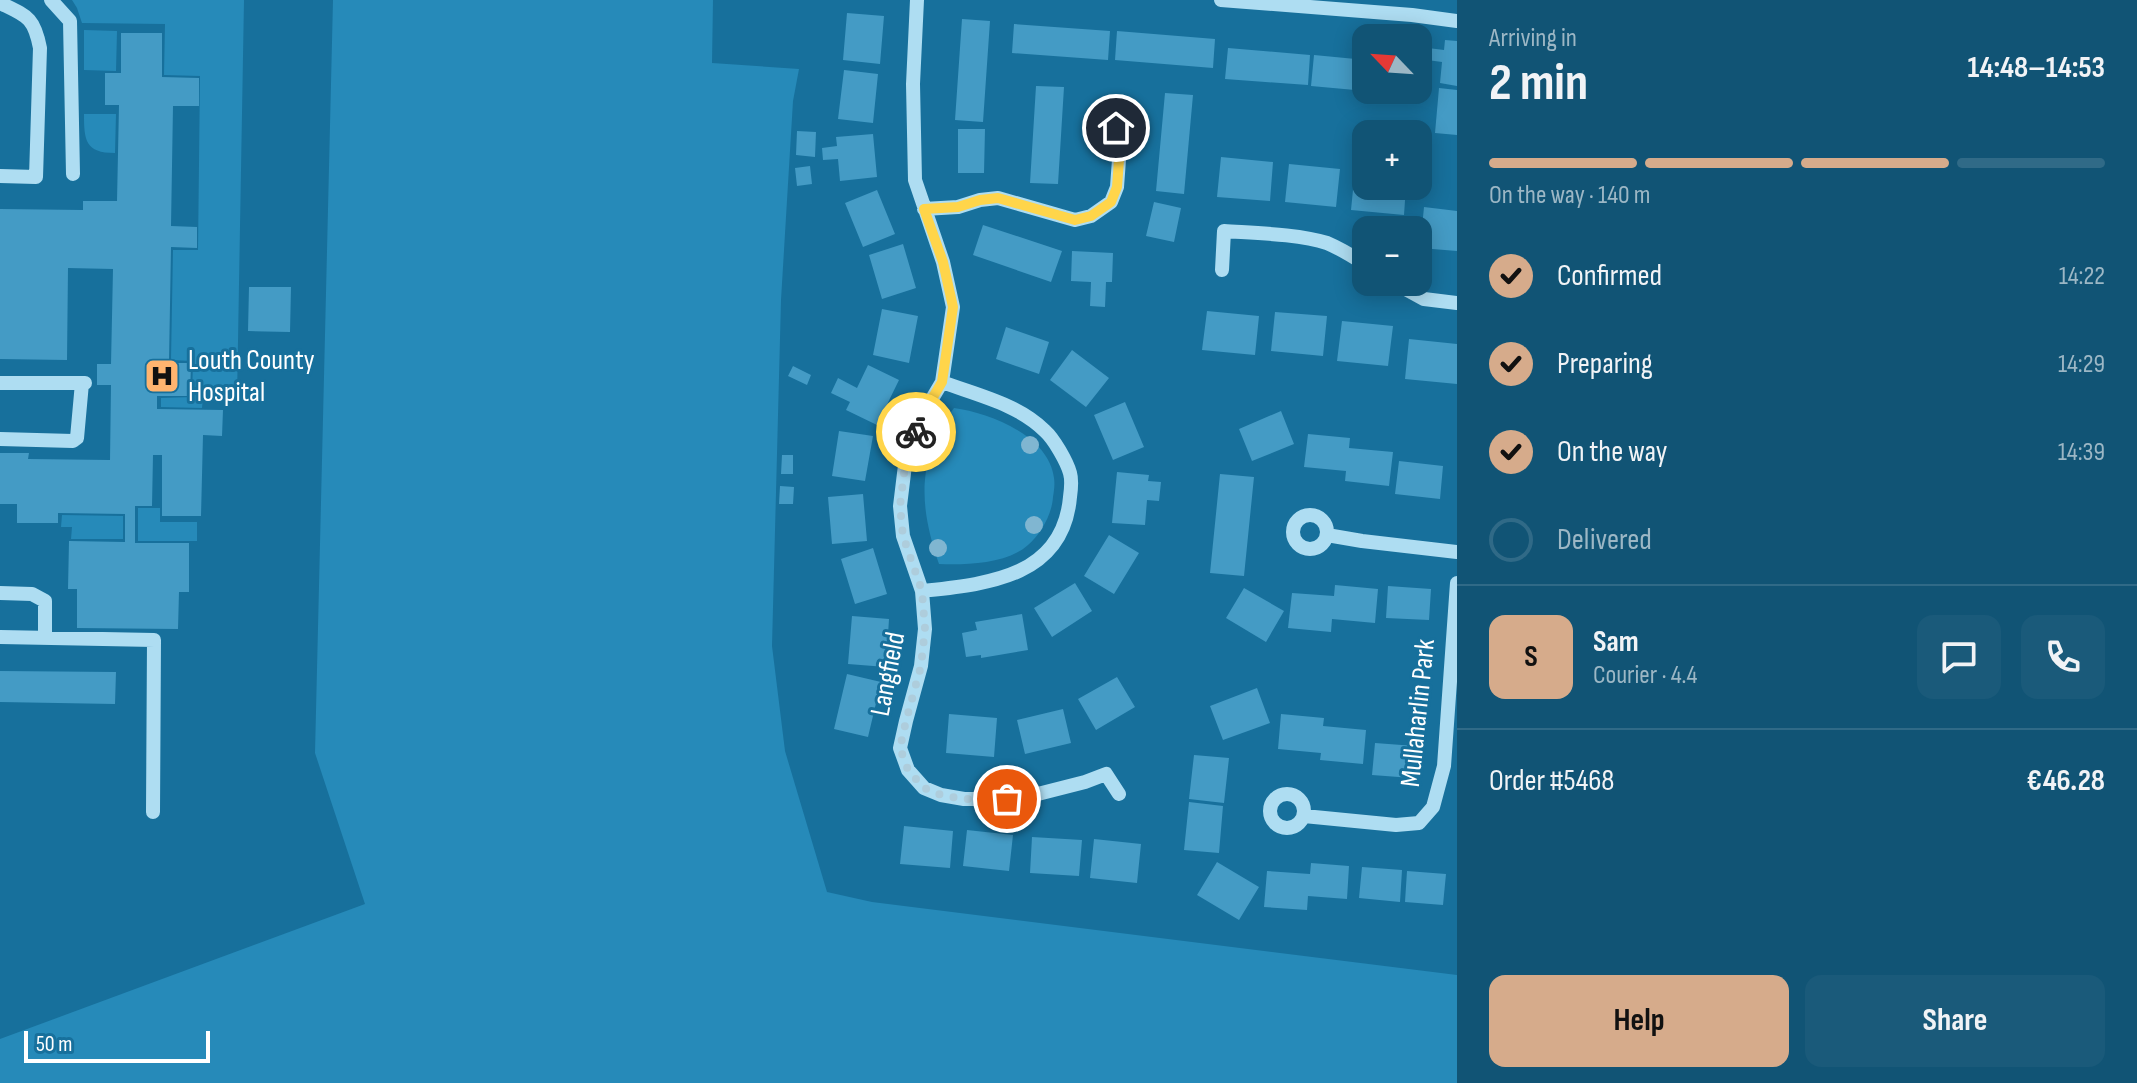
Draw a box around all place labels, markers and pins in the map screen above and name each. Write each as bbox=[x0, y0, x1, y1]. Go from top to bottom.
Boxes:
pin bbox=[1082, 94, 1150, 162]
place label: Louth County Hospital bbox=[188, 344, 315, 409]
hospital icon: Louth County Hospital bbox=[143, 357, 181, 395]
pin bbox=[973, 765, 1041, 833]

